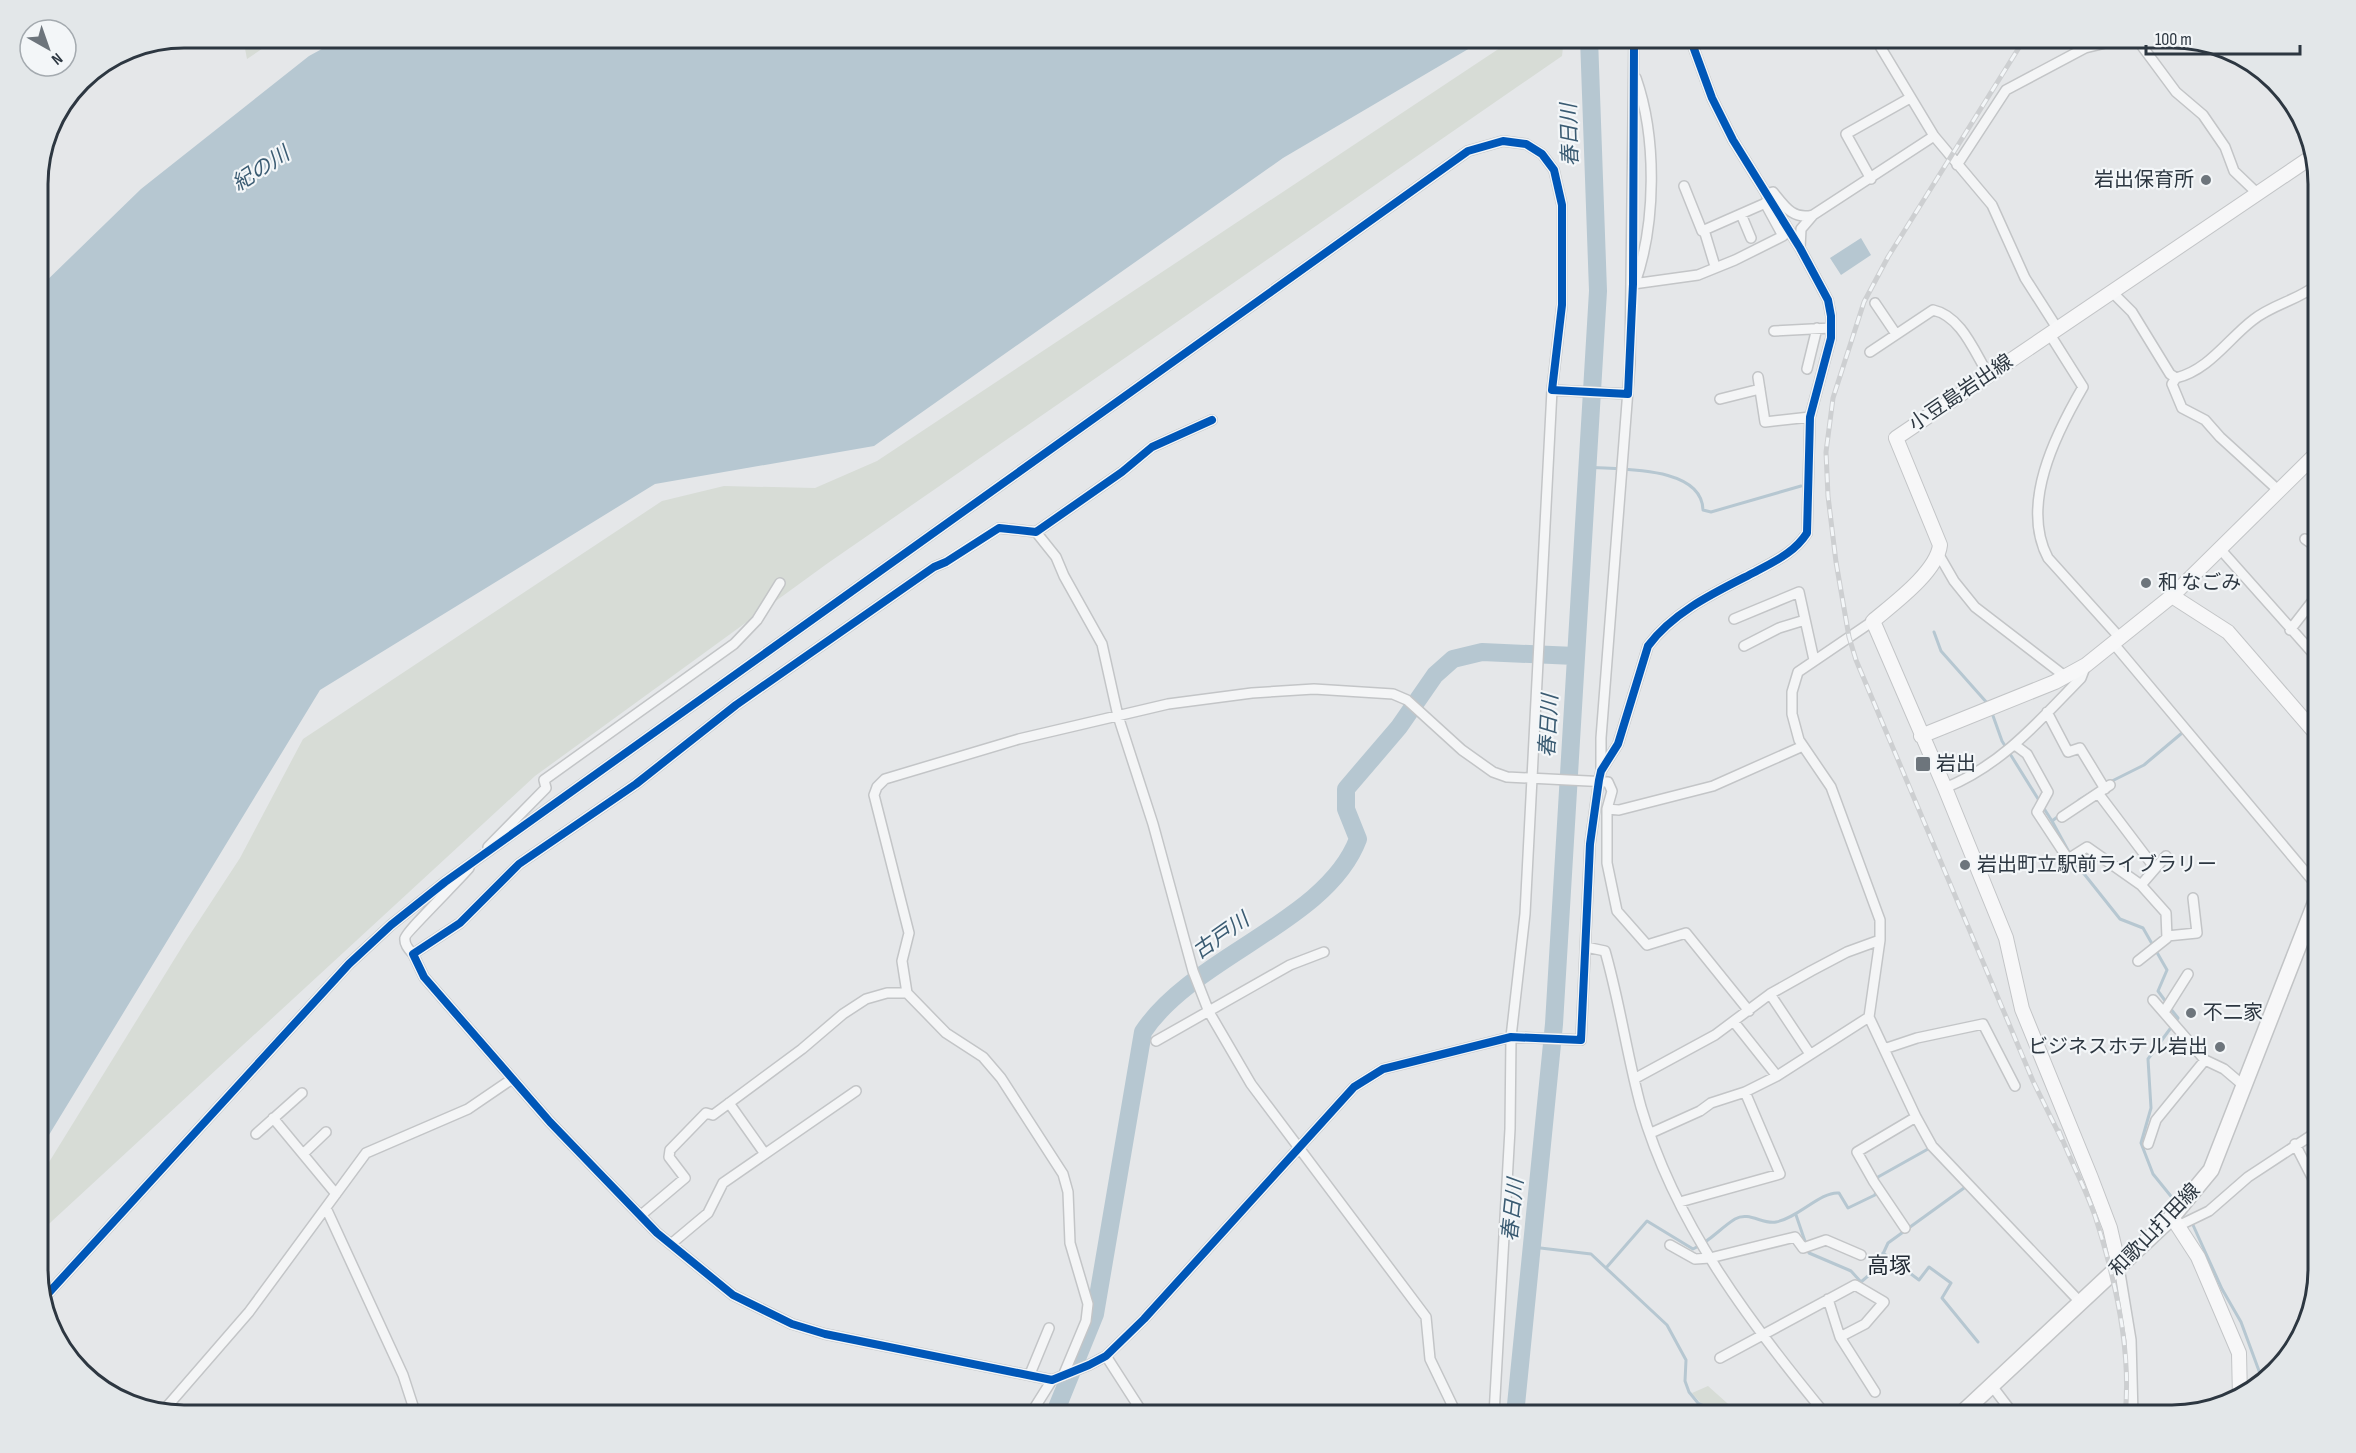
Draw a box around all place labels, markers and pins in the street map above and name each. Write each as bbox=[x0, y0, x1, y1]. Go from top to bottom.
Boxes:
place label: 岩出保育所 bbox=[2094, 168, 2194, 192]
marker: 岩出保育所 bbox=[2199, 173, 2213, 187]
place label: 和 なごみ bbox=[2158, 571, 2241, 595]
marker: 和 なごみ bbox=[2139, 576, 2153, 590]
place label: 岩出 bbox=[1936, 752, 1976, 776]
marker: 岩出 bbox=[1914, 755, 1932, 773]
place label: 岩出町立駅前ライブラリー bbox=[1977, 853, 2217, 877]
marker: 岩出町立駅前ライブラリー bbox=[1958, 858, 1972, 872]
place label: 不二家 bbox=[2203, 1001, 2263, 1025]
marker: 不二家 bbox=[2184, 1006, 2198, 1020]
place label: ビジネスホテル岩出 bbox=[2028, 1035, 2208, 1059]
marker: ビジネスホテル岩出 bbox=[2213, 1040, 2227, 1054]

